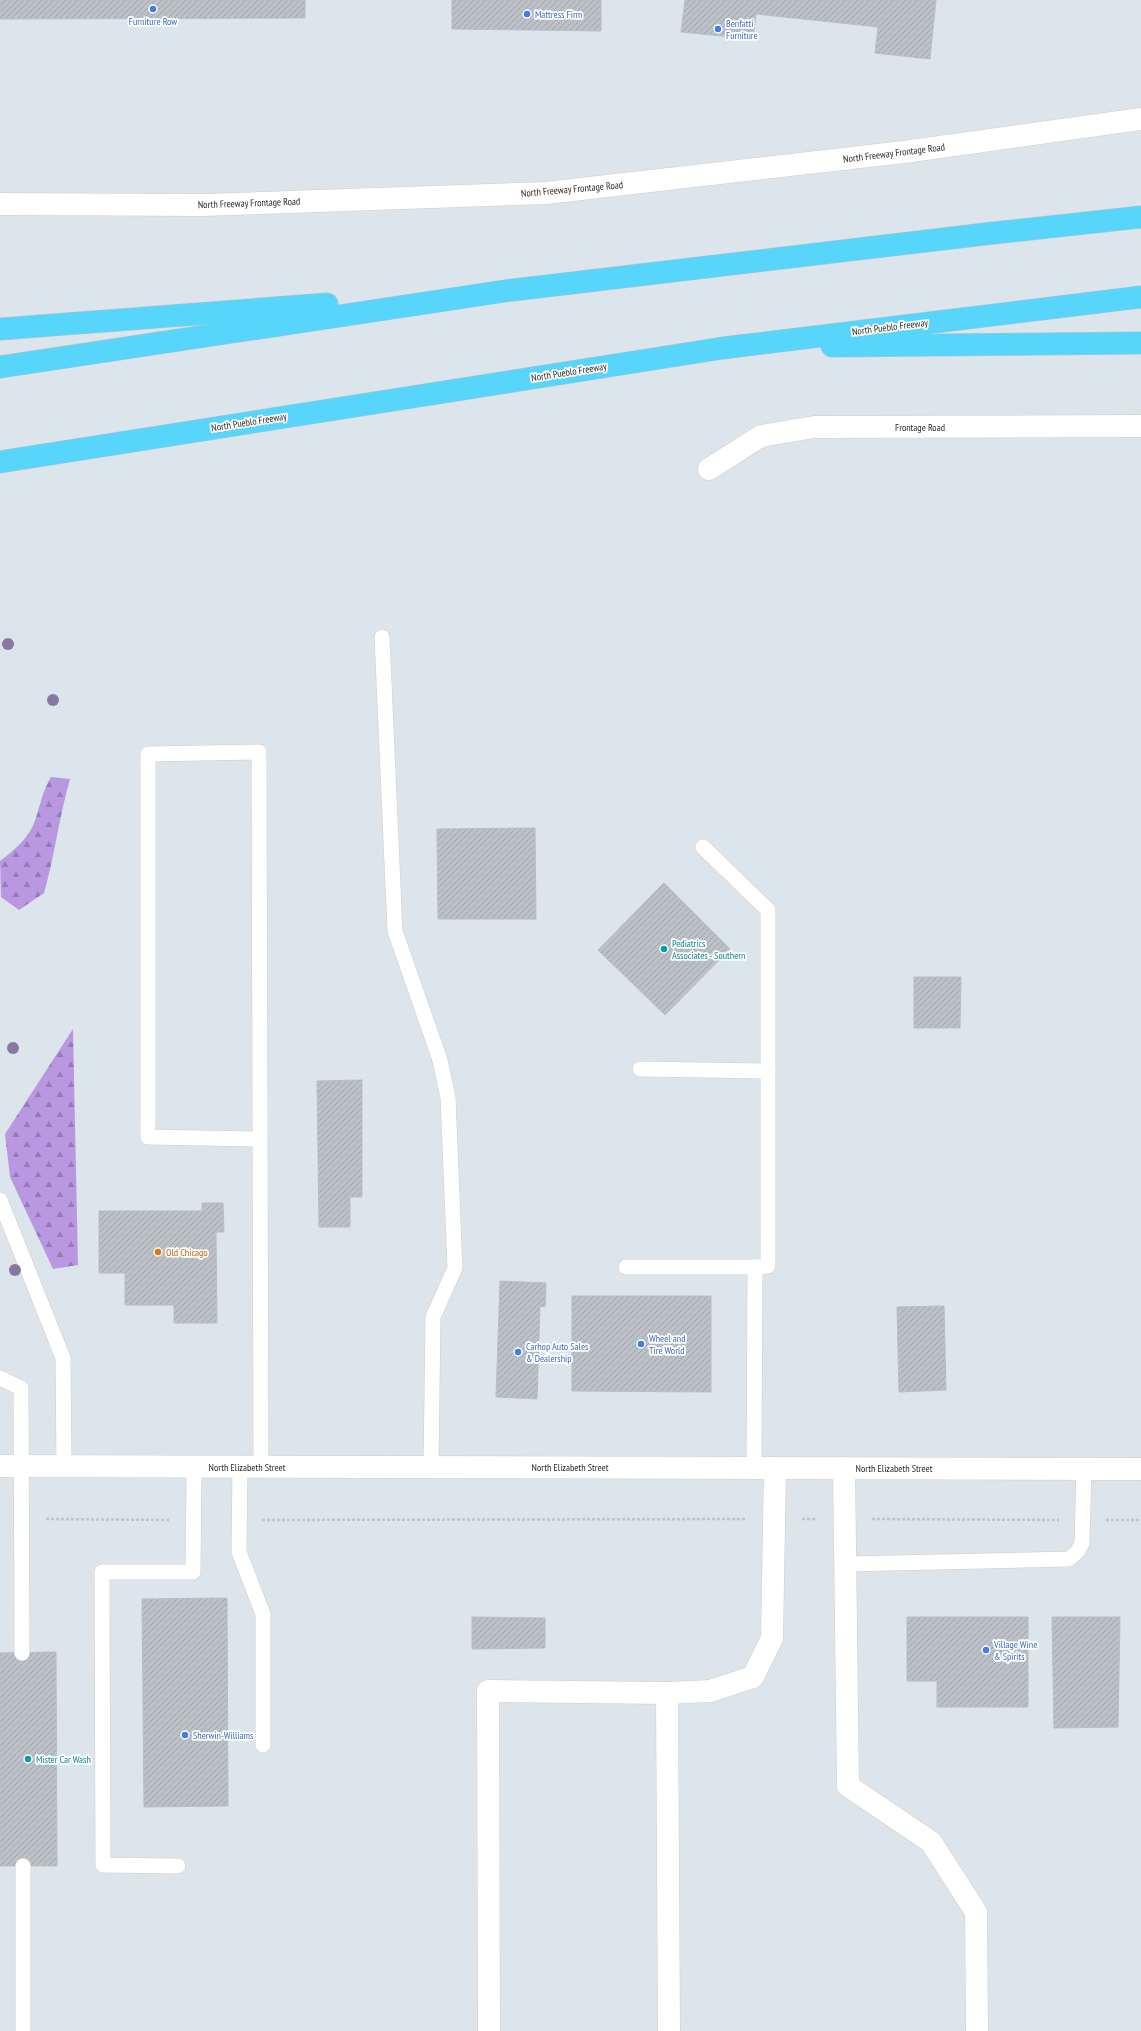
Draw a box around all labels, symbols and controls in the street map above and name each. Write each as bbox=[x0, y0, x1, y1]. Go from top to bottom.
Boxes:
marker: Furniture Row bbox=[148, 4, 158, 14]
place label: Mattress Firm bbox=[535, 8, 582, 21]
marker: Mattress Firm bbox=[522, 9, 532, 19]
place label: Furniture Row bbox=[129, 15, 177, 28]
place label: Benfatti Furniture bbox=[726, 17, 758, 42]
marker: Benfatti Furniture bbox=[713, 24, 723, 34]
street label: North Freeway Frontage Road bbox=[842, 140, 946, 166]
street label: North Freeway Frontage Road bbox=[520, 178, 624, 200]
street label: North Freeway Frontage Road bbox=[198, 195, 300, 211]
street label: North Pueblo Freeway bbox=[851, 316, 929, 338]
street label: North Pueblo Freeway bbox=[530, 360, 608, 384]
street label: North Pueblo Freeway bbox=[210, 410, 288, 434]
street label: Frontage Road bbox=[895, 421, 945, 434]
place label: Pediatrics Associates - Southern bbox=[672, 937, 745, 962]
marker: Pediatrics Associates - Southern bbox=[659, 944, 669, 954]
place label: Old Chicago bbox=[166, 1246, 208, 1259]
marker: Old Chicago bbox=[153, 1247, 163, 1257]
place label: Wheel and Tire World bbox=[649, 1332, 685, 1357]
marker: Wheel and Tire World bbox=[636, 1339, 646, 1349]
place label: Carhop Auto Sales & Dealership bbox=[526, 1340, 589, 1365]
marker: Carhop Auto Sales & Dealership bbox=[513, 1347, 523, 1357]
street label: North Elizabeth Street bbox=[209, 1461, 286, 1474]
street label: North Elizabeth Street bbox=[532, 1461, 609, 1474]
street label: North Elizabeth Street bbox=[856, 1462, 933, 1475]
place label: Village Wine & Spirits bbox=[993, 1638, 1037, 1663]
marker: Village Wine & Spirits bbox=[981, 1645, 991, 1655]
place label: Sherwin-Williams bbox=[193, 1729, 254, 1742]
marker: Sherwin-Williams bbox=[180, 1730, 190, 1740]
place label: Mister Car Wash bbox=[36, 1753, 91, 1766]
marker: Mister Car Wash bbox=[23, 1754, 33, 1764]

